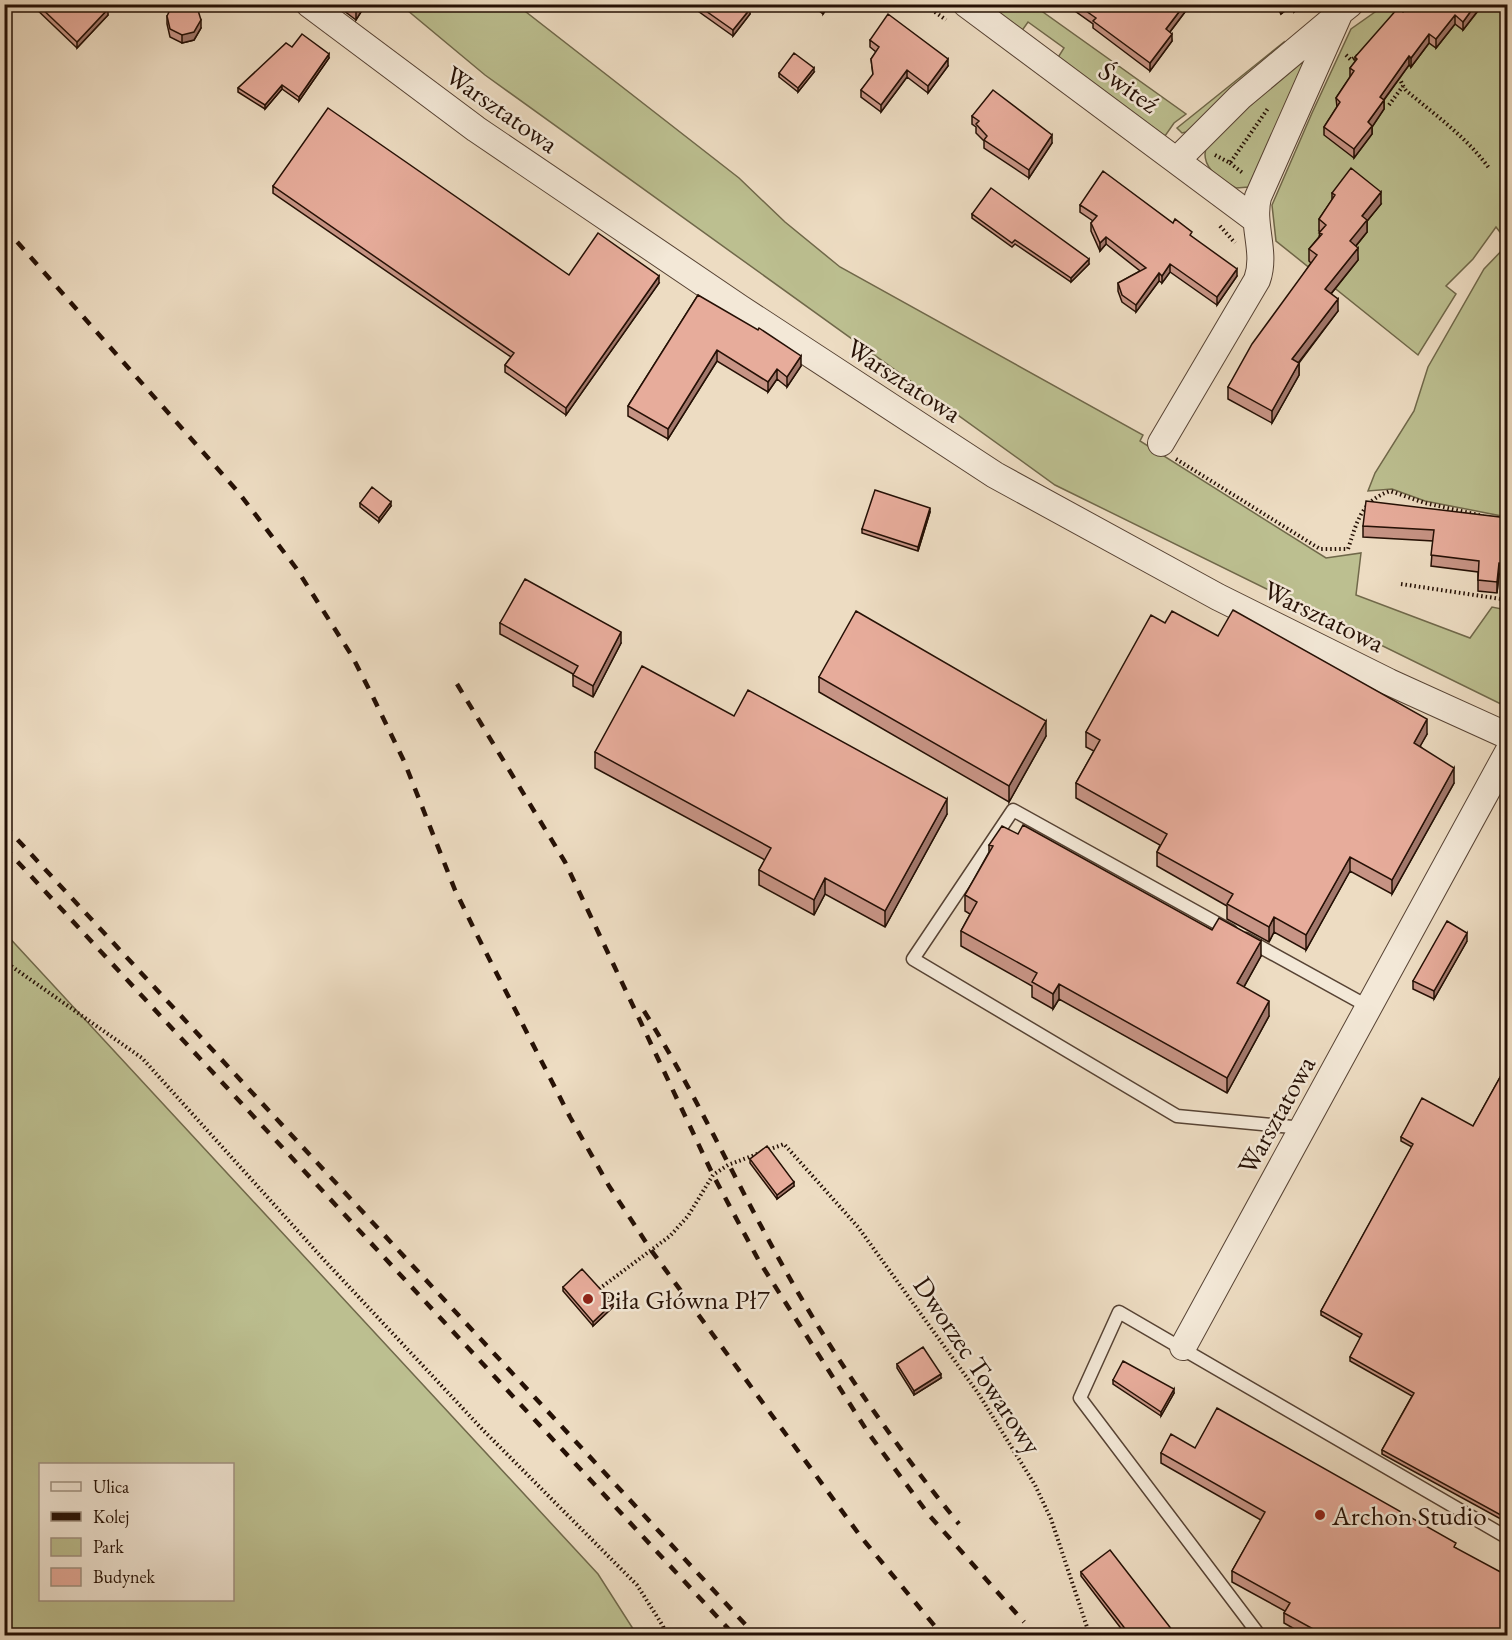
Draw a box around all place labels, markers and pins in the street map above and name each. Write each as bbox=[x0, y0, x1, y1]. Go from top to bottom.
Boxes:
place label: Piła Główna Pł7 bbox=[600, 1282, 771, 1317]
marker: Piła Główna Pł7 bbox=[581, 1292, 595, 1306]
place label: Archon Studio bbox=[1331, 1498, 1487, 1533]
marker: Archon Studio bbox=[1313, 1508, 1327, 1522]

